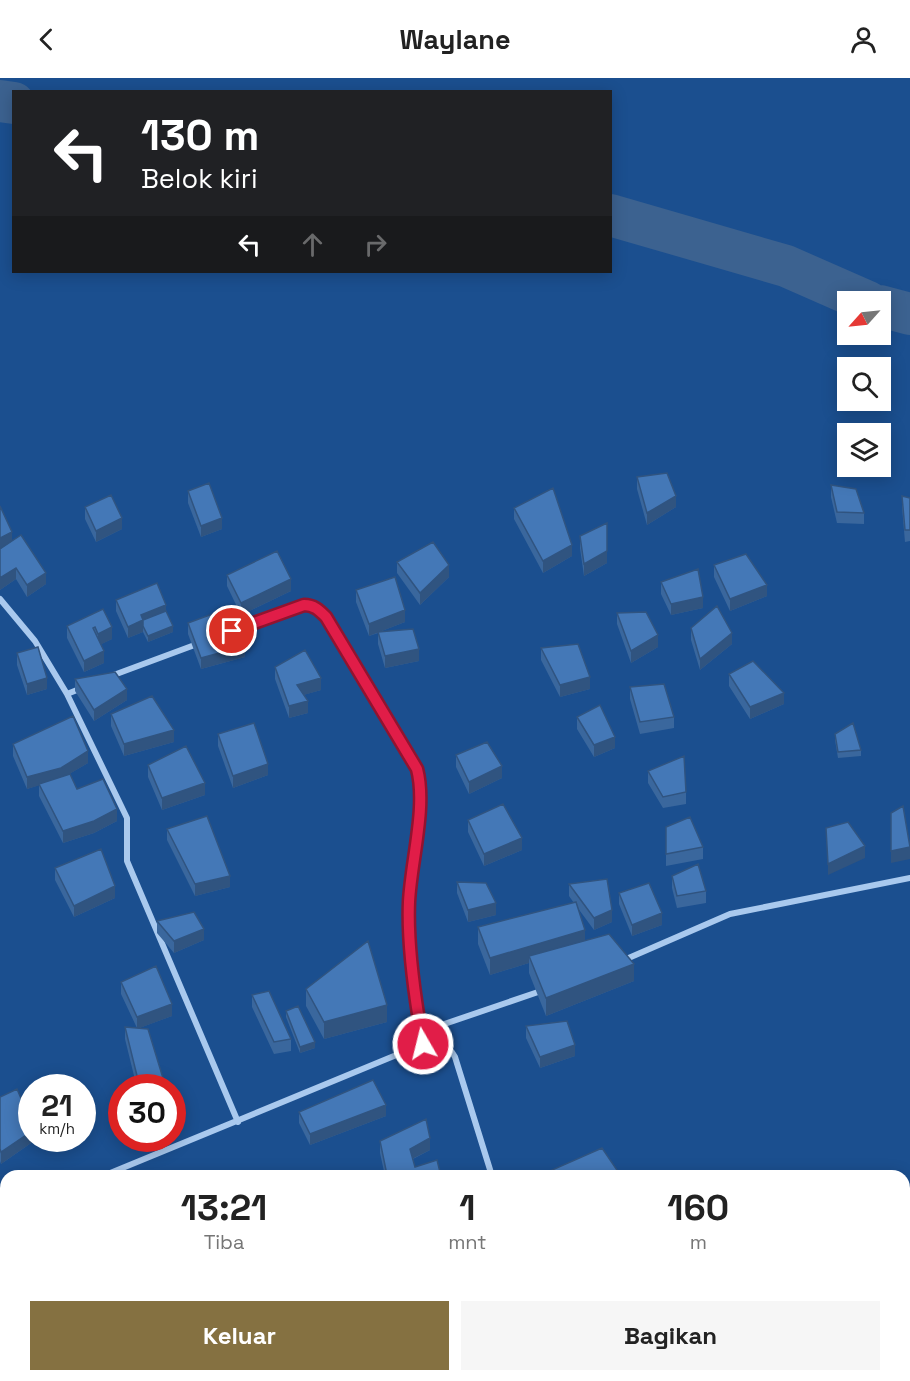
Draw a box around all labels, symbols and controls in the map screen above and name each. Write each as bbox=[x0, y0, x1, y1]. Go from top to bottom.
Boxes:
text: Waylane bbox=[400, 22, 510, 57]
icon: back bbox=[30, 23, 63, 56]
icon: person bbox=[847, 23, 880, 56]
text: 130 m bbox=[141, 109, 259, 162]
icon: left bbox=[42, 114, 120, 192]
text: Belok kiri bbox=[141, 161, 258, 196]
icon: left bbox=[233, 228, 266, 261]
icon: ahead bbox=[296, 228, 329, 261]
icon: right bbox=[359, 228, 392, 261]
north arrow bbox=[837, 291, 891, 345]
map controls bbox=[837, 291, 891, 477]
button: search bbox=[837, 357, 891, 411]
button: layers bbox=[837, 423, 891, 477]
pin bbox=[206, 605, 257, 656]
icon: arrive bbox=[215, 614, 248, 647]
position arrow bbox=[391, 1012, 455, 1076]
speed limit sign: 30 bbox=[108, 1074, 186, 1152]
text: 21 bbox=[41, 1086, 73, 1125]
text: km/h bbox=[39, 1119, 75, 1138]
text: 13:21 bbox=[181, 1185, 267, 1231]
text: 1 bbox=[459, 1185, 475, 1231]
text: 160 bbox=[667, 1185, 729, 1231]
text: Tiba bbox=[204, 1229, 245, 1255]
text: mnt bbox=[448, 1229, 487, 1255]
text: m bbox=[690, 1229, 707, 1255]
button: Keluar bbox=[30, 1301, 449, 1370]
button: Bagikan bbox=[461, 1301, 880, 1370]

